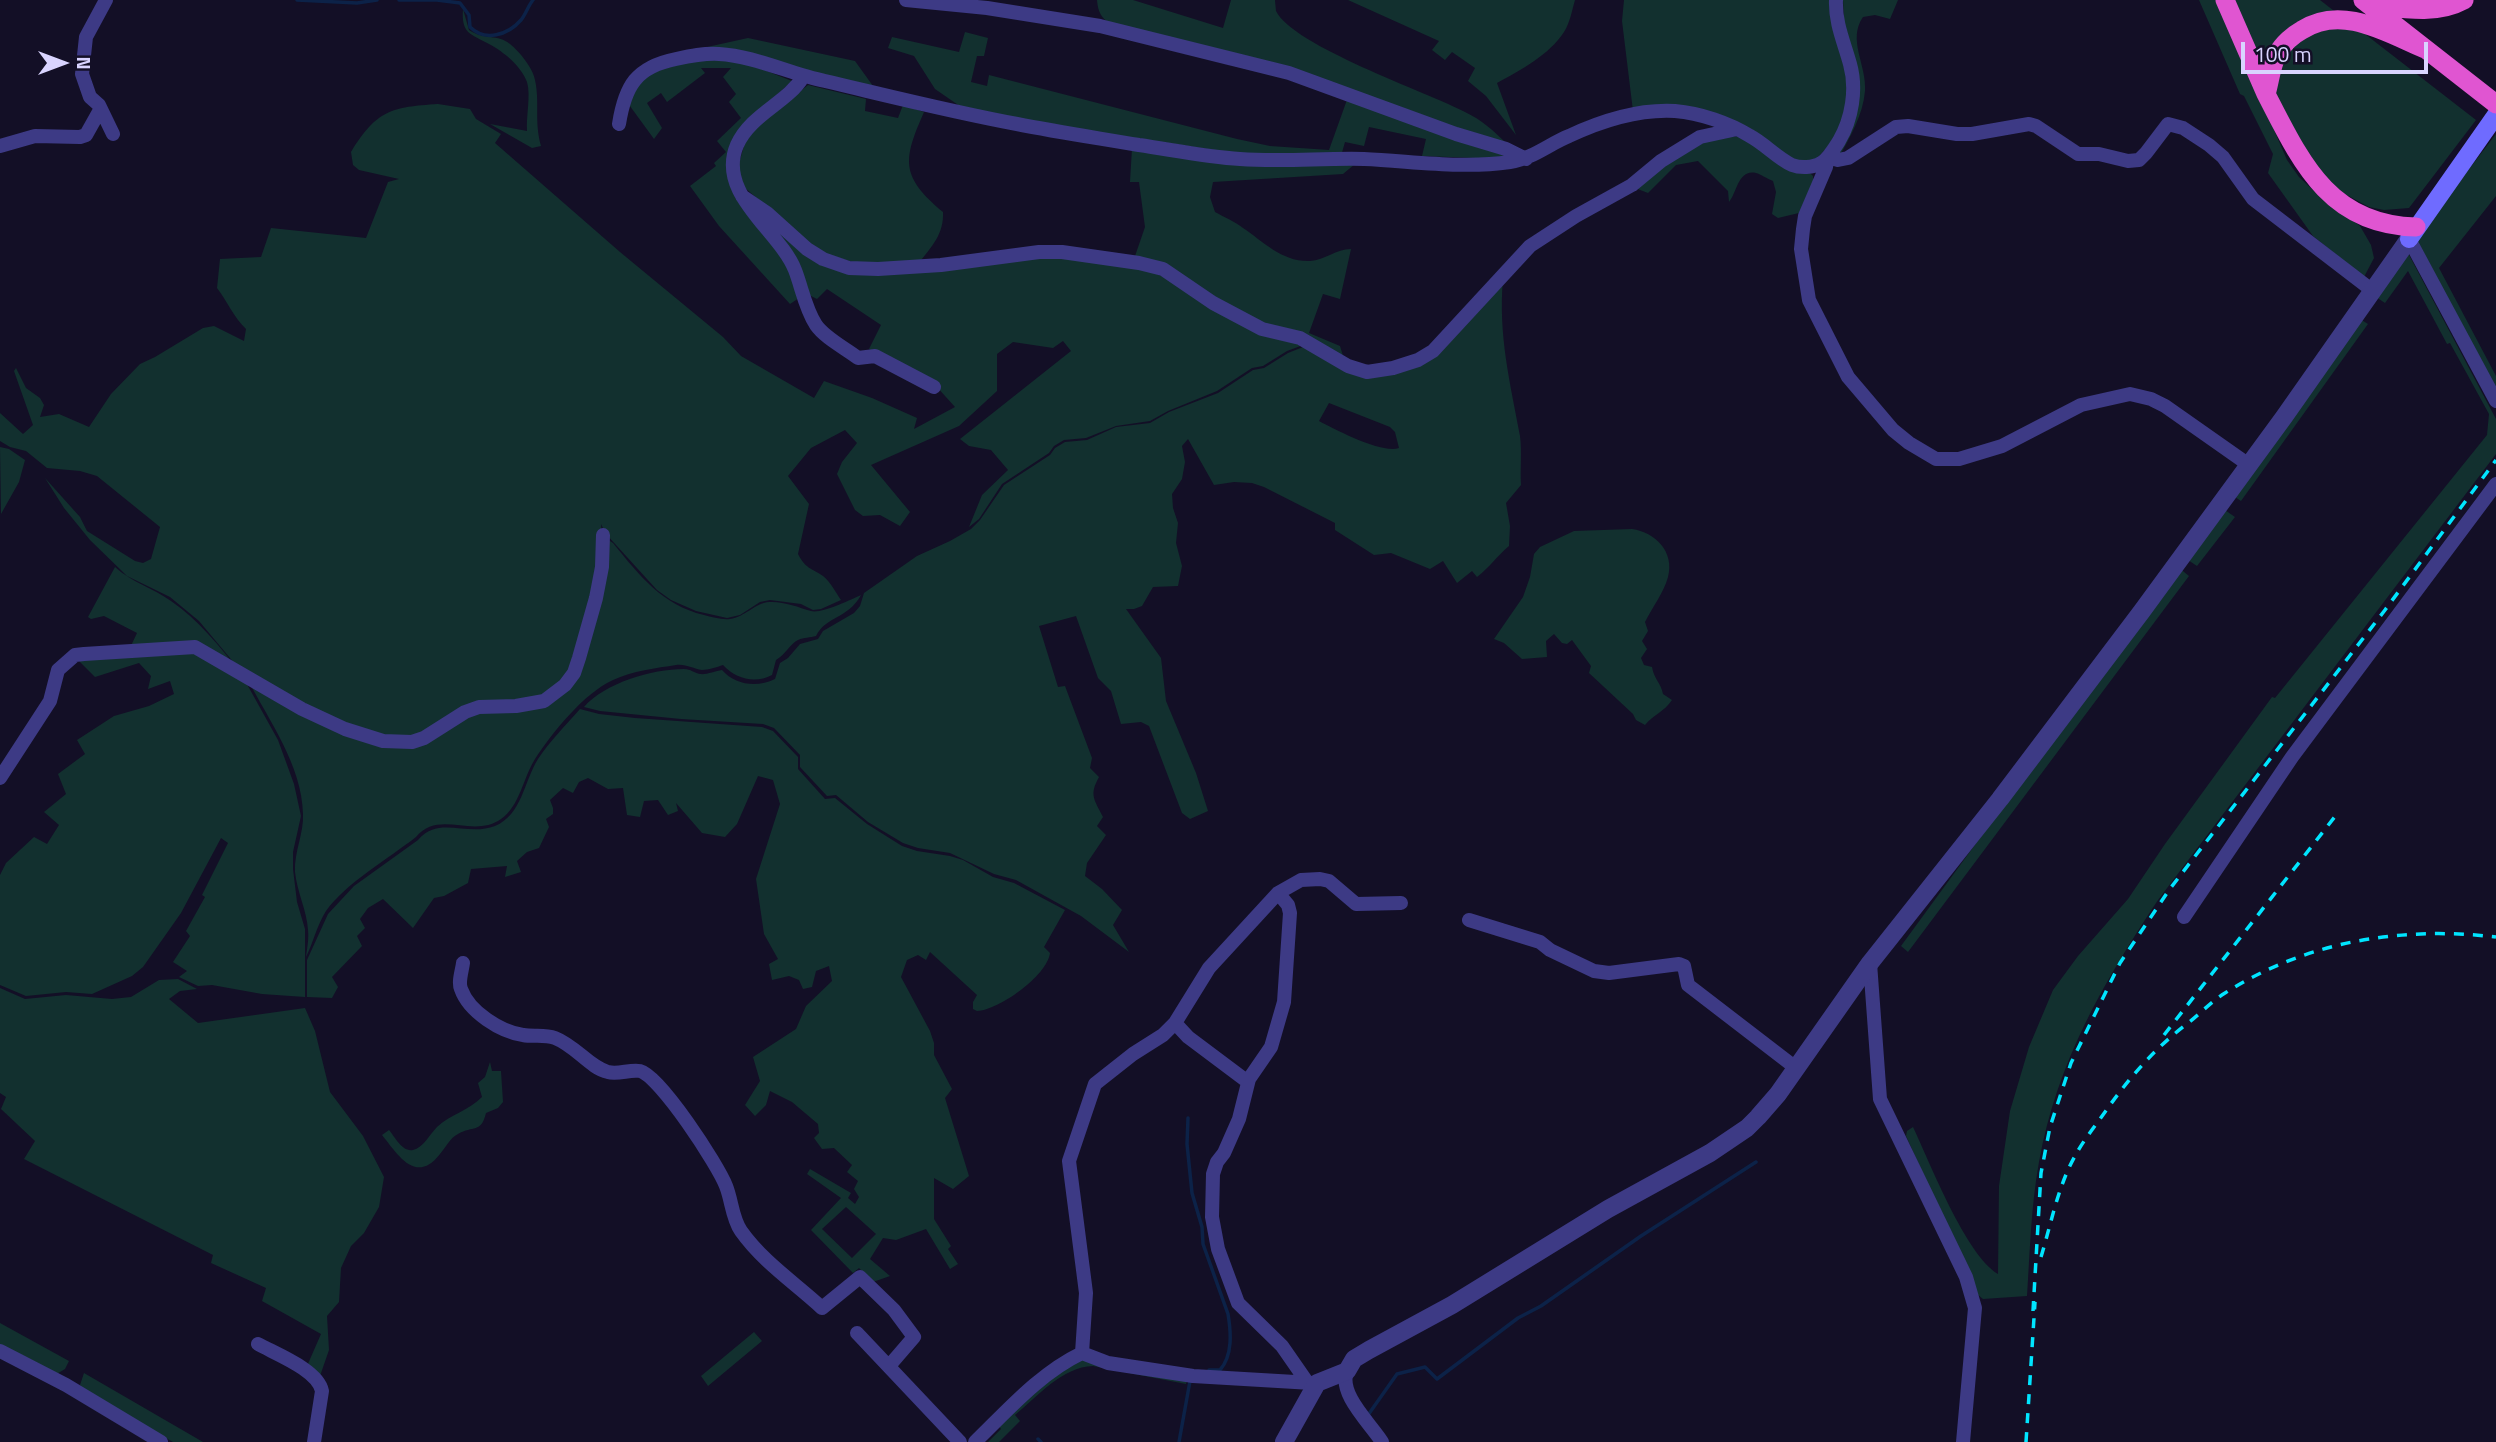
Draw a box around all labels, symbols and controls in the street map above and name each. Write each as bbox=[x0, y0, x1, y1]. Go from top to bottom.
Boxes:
north arrow bbox=[28, 28, 98, 98]
scale bar bbox=[2244, 28, 2431, 72]
text: 100 m bbox=[2254, 38, 2311, 70]
text: N bbox=[70, 56, 99, 70]

